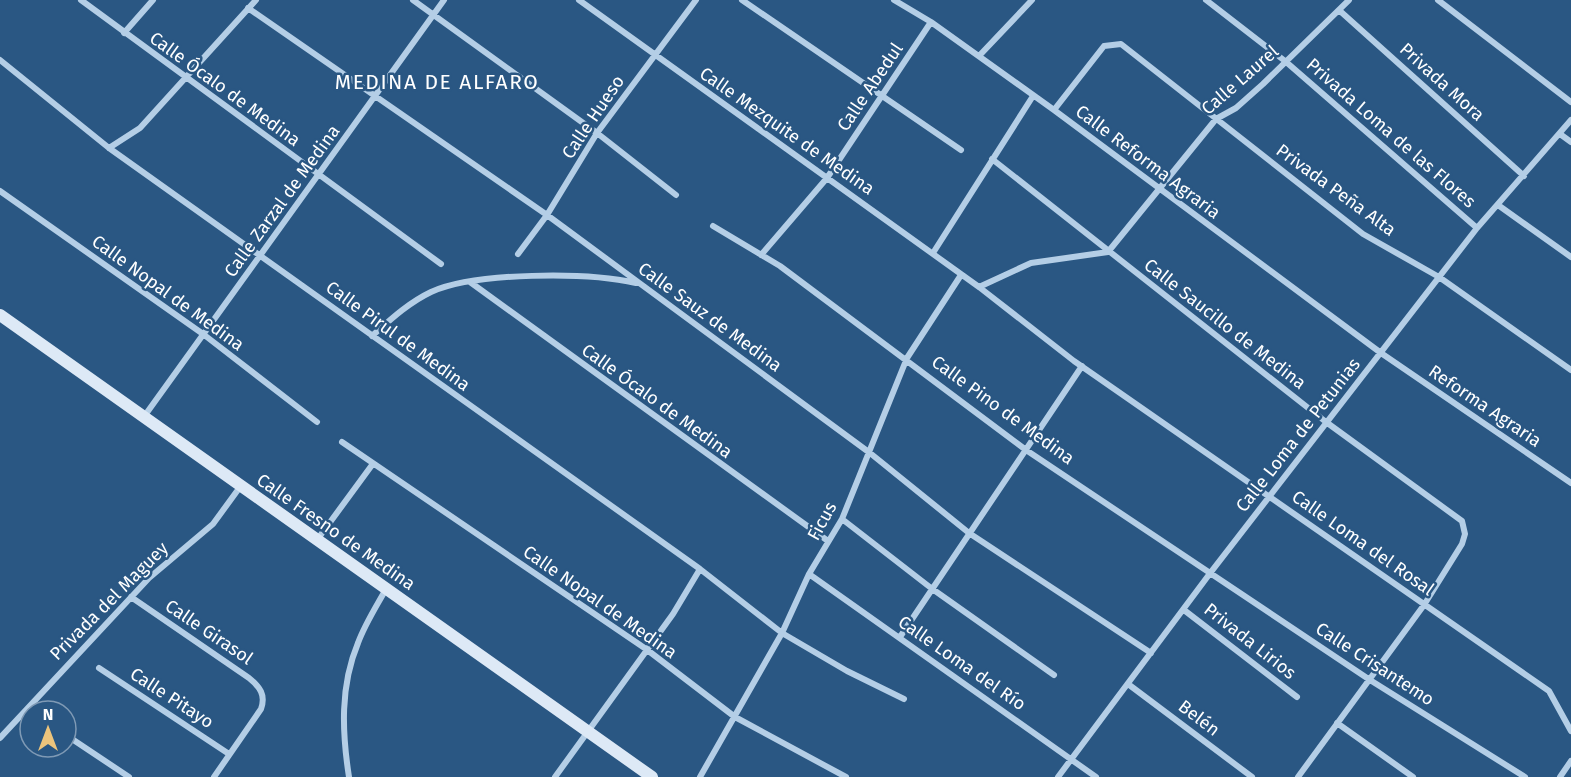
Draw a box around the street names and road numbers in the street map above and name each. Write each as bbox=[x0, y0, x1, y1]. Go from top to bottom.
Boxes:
street label: Calle Ócalo de Medina bbox=[145, 27, 305, 151]
street label: Privada Mora bbox=[1395, 38, 1489, 126]
street label: Calle Abedul bbox=[832, 39, 908, 135]
street label: Calle Laurel bbox=[1197, 41, 1283, 119]
street label: Privada Loma de las Flores bbox=[1302, 53, 1480, 213]
street label: Calle Mezquite de Medina bbox=[695, 62, 879, 200]
street label: Calle Hueso bbox=[557, 71, 629, 163]
street label: Calle Reforma Agraria bbox=[1071, 100, 1225, 224]
street label: Calle Zarzal de Medina bbox=[219, 121, 345, 281]
street label: Privada Peña Alta bbox=[1272, 139, 1400, 241]
street label: Calle Nopal de Medina bbox=[88, 230, 248, 356]
street label: Calle Saucillo de Medina bbox=[1140, 254, 1310, 394]
street label: Calle Sauz de Medina bbox=[634, 257, 786, 377]
street label: Calle Pirul de Medina bbox=[322, 276, 474, 396]
street label: Calle Ócalo de Medina bbox=[577, 339, 737, 463]
street label: Calle Pino de Medina bbox=[927, 351, 1079, 469]
street label: Calle Loma de Petunias bbox=[1231, 354, 1365, 516]
street label: Reforma Agraria bbox=[1424, 360, 1546, 452]
street label: Calle Fresno de Medina bbox=[252, 469, 420, 595]
street label: Calle Loma del Rosal bbox=[1288, 486, 1438, 600]
street label: Ficus bbox=[803, 498, 841, 544]
street label: Privada del Maguey bbox=[45, 537, 173, 665]
street label: Calle Nopal de Medina bbox=[519, 541, 681, 663]
street label: Calle Girasol bbox=[161, 595, 257, 669]
street label: Privada Lirios bbox=[1200, 598, 1300, 684]
street label: Calle Loma del Río bbox=[894, 611, 1030, 715]
street label: Calle Crisantemo bbox=[1312, 617, 1438, 711]
street label: Calle Pitayo bbox=[126, 663, 218, 733]
street label: Belén bbox=[1174, 695, 1224, 741]

